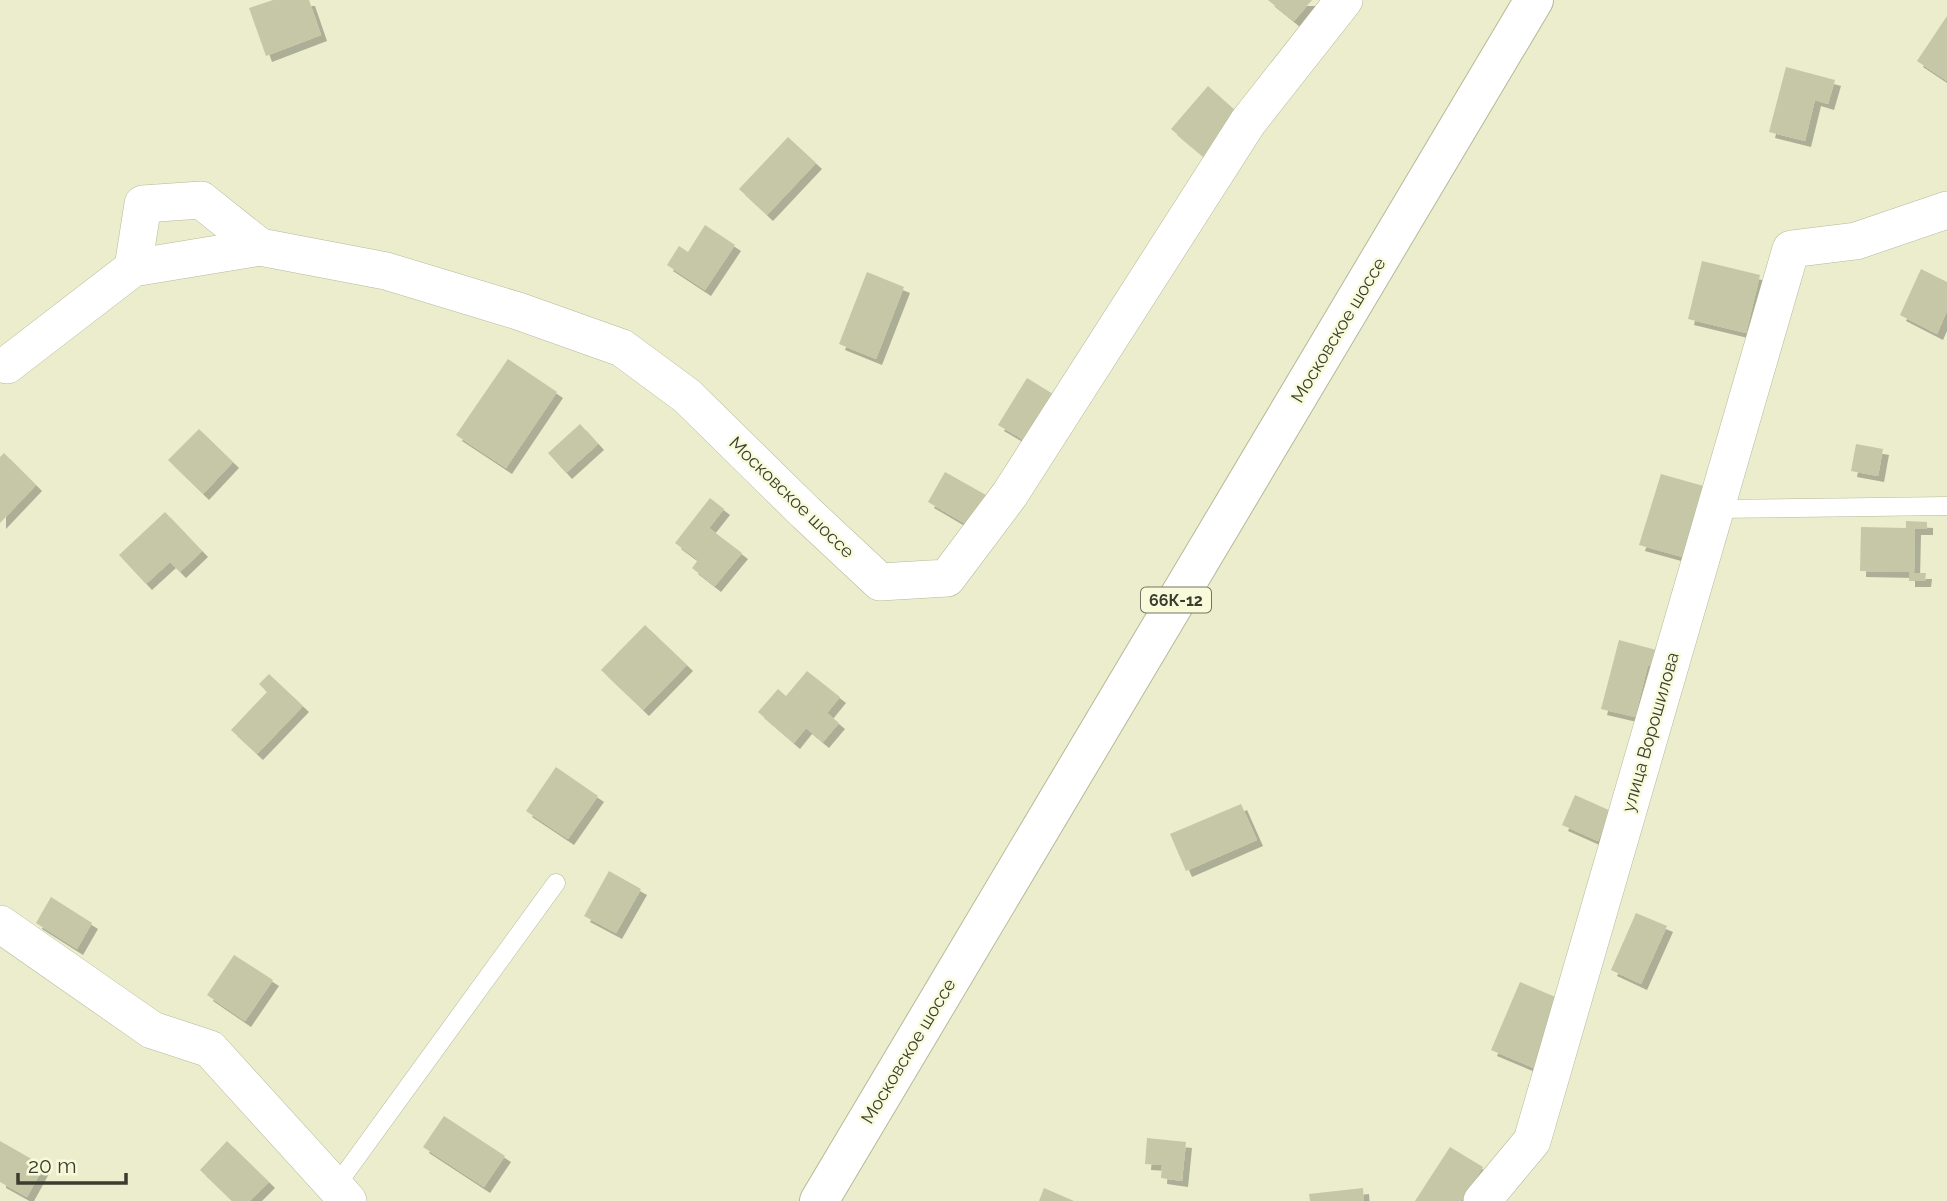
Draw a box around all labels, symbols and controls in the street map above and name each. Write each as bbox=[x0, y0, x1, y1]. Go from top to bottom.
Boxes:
street label: Московское шоссе bbox=[1286, 253, 1390, 406]
street label: Московское шоссе bbox=[725, 432, 859, 562]
road number: 66К-12 bbox=[1141, 587, 1211, 612]
street label: улица Ворошилова bbox=[1617, 650, 1683, 814]
street label: Московское шоссе bbox=[856, 974, 960, 1127]
scale bar bbox=[18, 1142, 126, 1186]
text: 20 m bbox=[28, 1153, 76, 1178]

